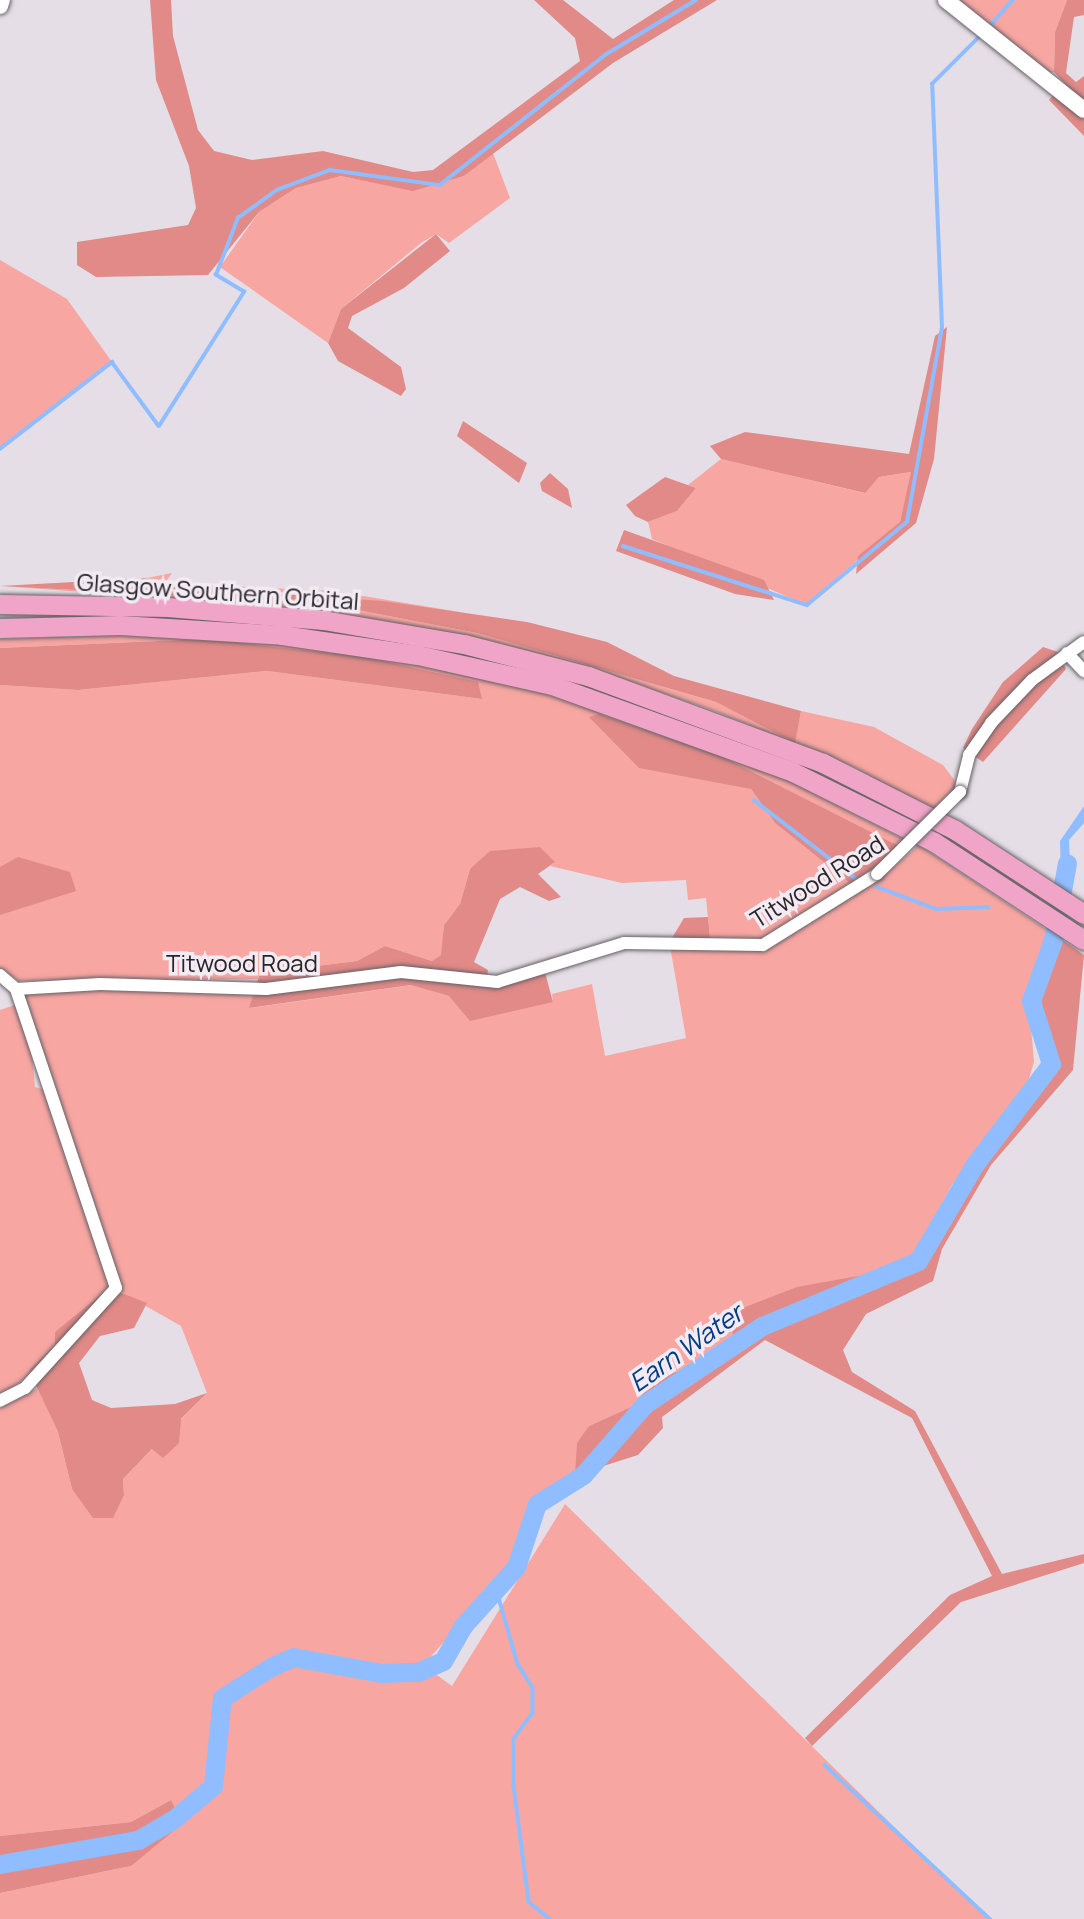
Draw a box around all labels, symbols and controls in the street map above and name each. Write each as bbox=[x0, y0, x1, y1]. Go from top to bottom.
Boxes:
street label: Glasgow Southern Orbital bbox=[76, 567, 360, 615]
street label: Titwood Road bbox=[745, 829, 889, 933]
street label: Titwood Road bbox=[166, 949, 318, 977]
water label: Earn Water bbox=[623, 1298, 749, 1398]

